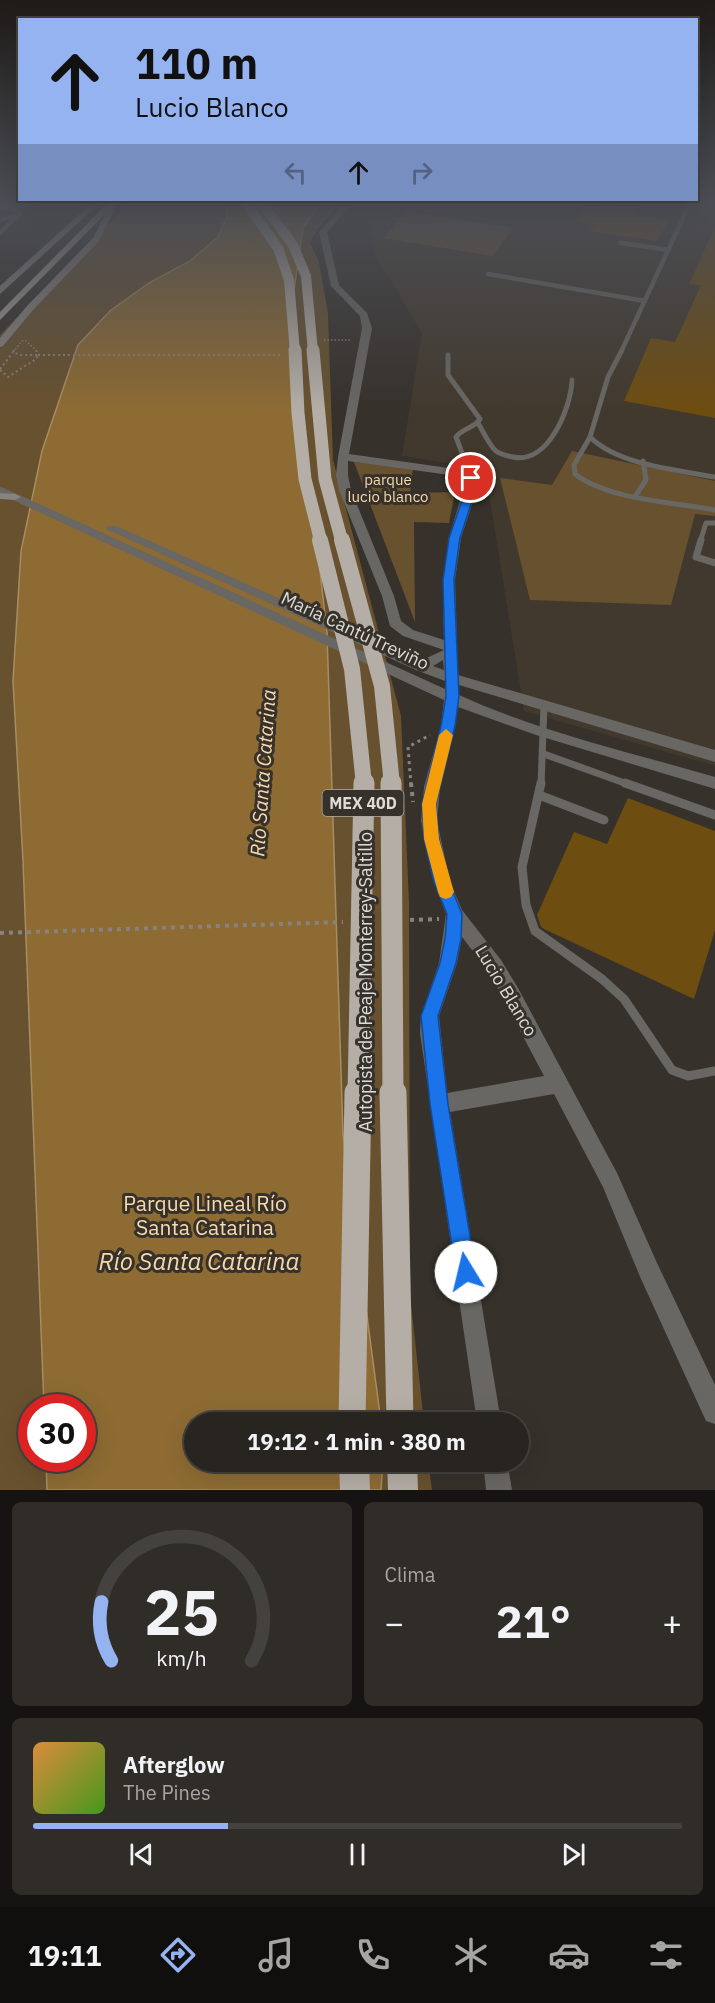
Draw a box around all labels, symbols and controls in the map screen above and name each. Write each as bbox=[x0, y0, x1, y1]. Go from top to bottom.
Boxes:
text: 110 m bbox=[135, 36, 258, 91]
icon: ahead bbox=[36, 42, 114, 120]
text: Lucio Blanco bbox=[135, 89, 289, 124]
icon: left bbox=[279, 156, 312, 189]
icon: ahead bbox=[342, 156, 375, 189]
icon: right bbox=[405, 156, 438, 189]
pin bbox=[445, 452, 496, 503]
icon: arrive bbox=[454, 461, 487, 494]
park label: parque lucio blanco bbox=[347, 470, 429, 506]
street label: María Cantú Treviño bbox=[278, 586, 433, 675]
water label: Río Santa Catarina bbox=[243, 688, 282, 858]
road number: MEX 40D bbox=[322, 790, 404, 816]
street label: Autopista de Peaje Monterrey-Saltillo bbox=[354, 832, 377, 1132]
street label: Lucio Blanco bbox=[470, 941, 543, 1041]
park label: Parque Lineal Río Santa Catarina bbox=[123, 1189, 287, 1241]
position arrow bbox=[434, 1240, 498, 1304]
water label: Río Santa Catarina bbox=[98, 1245, 300, 1277]
speed limit sign: 30 bbox=[18, 1394, 96, 1472]
text: 19:12 · 1 min · 380 m bbox=[247, 1427, 466, 1456]
text: Clima bbox=[385, 1561, 436, 1588]
text: 25 bbox=[144, 1571, 219, 1652]
text: 21° bbox=[496, 1592, 571, 1650]
text: − bbox=[385, 1601, 404, 1644]
text: + bbox=[662, 1601, 682, 1644]
text: km/h bbox=[157, 1644, 207, 1672]
text: Afterglow bbox=[123, 1750, 225, 1779]
text: The Pines bbox=[123, 1779, 211, 1806]
icon: previous bbox=[125, 1838, 158, 1871]
icon: pause bbox=[341, 1838, 374, 1871]
icon: next bbox=[557, 1838, 590, 1871]
icon: directions bbox=[157, 1934, 199, 1976]
icon: music bbox=[255, 1934, 297, 1976]
icon: phone bbox=[352, 1934, 394, 1976]
icon: climate bbox=[450, 1934, 492, 1976]
icon: car bbox=[548, 1934, 590, 1976]
icon: filters bbox=[645, 1934, 687, 1976]
text: 19:11 bbox=[28, 1938, 102, 1973]

